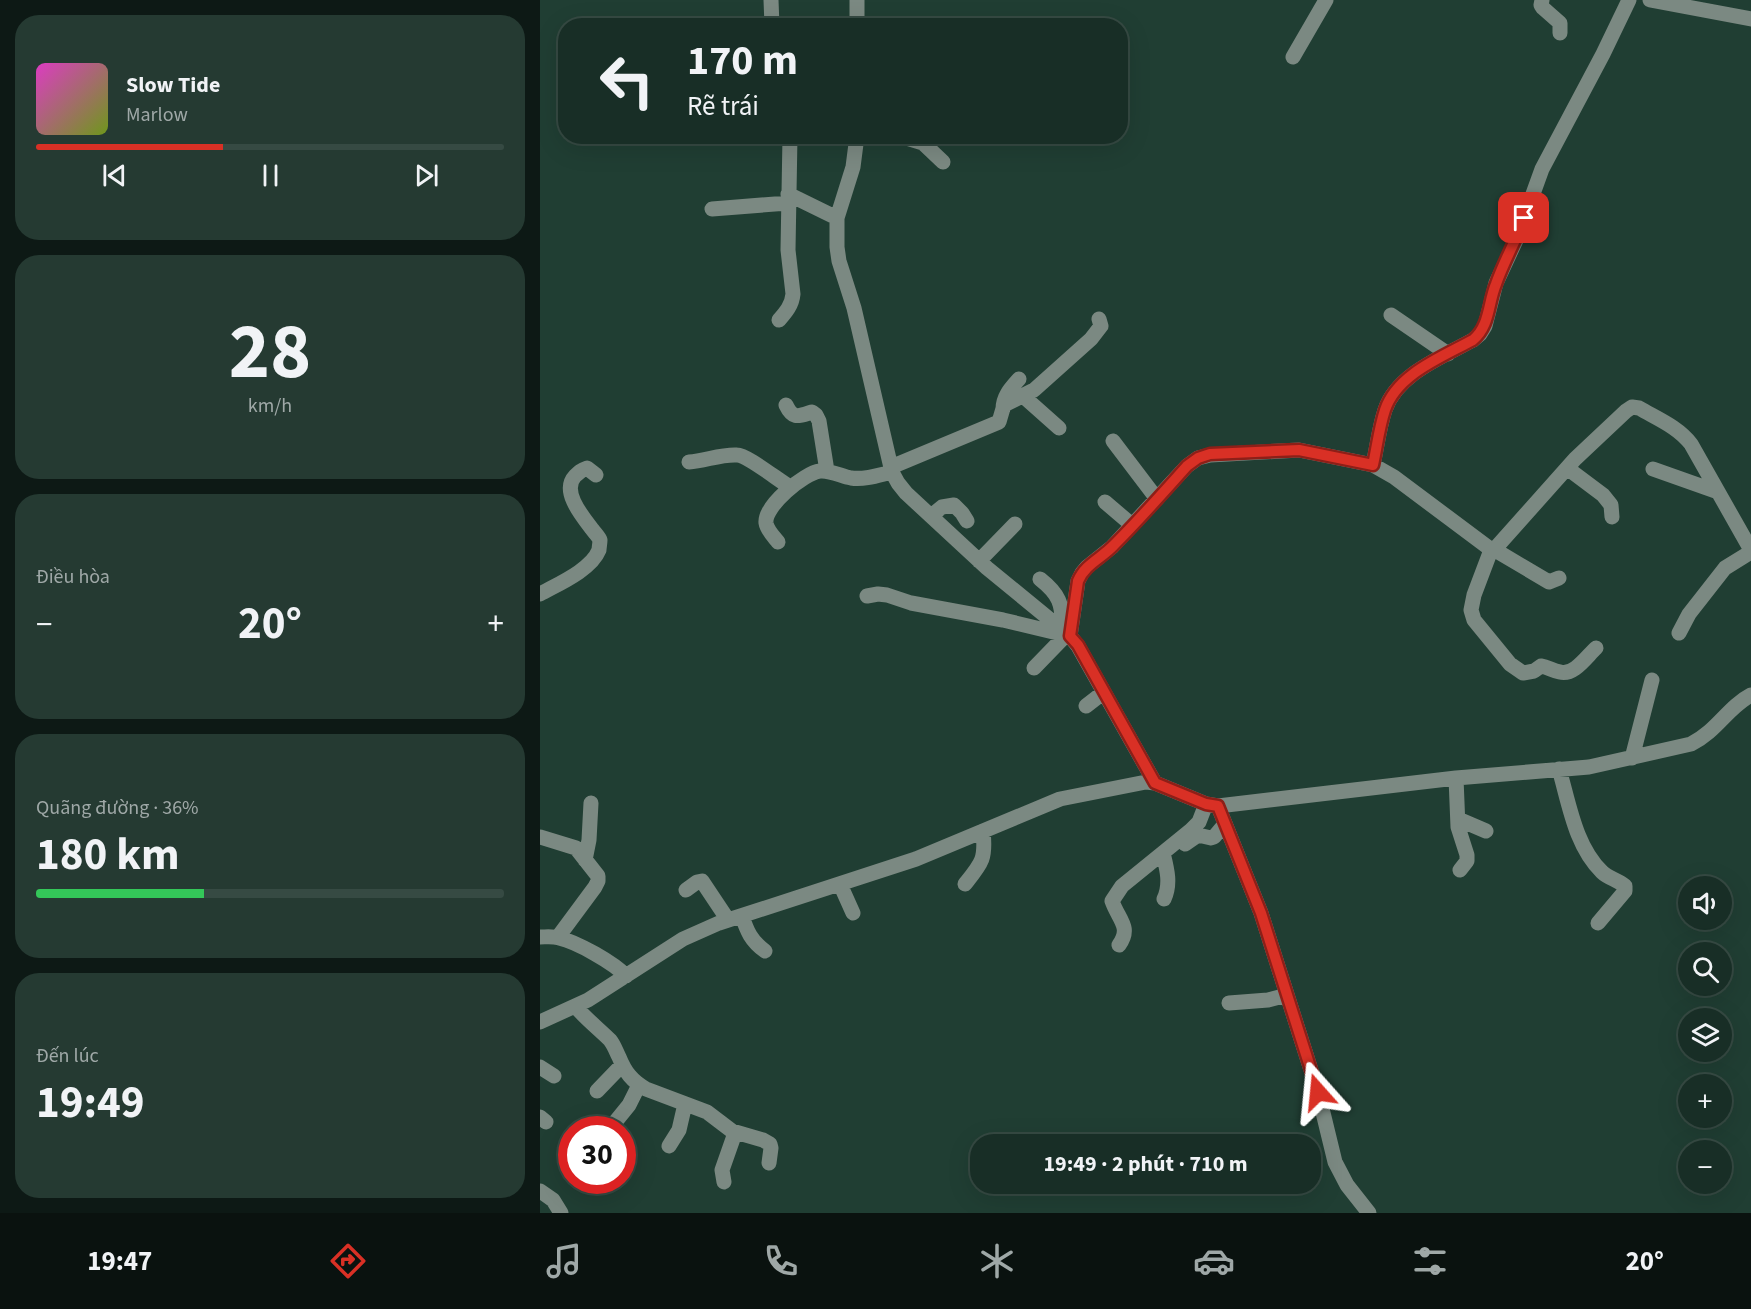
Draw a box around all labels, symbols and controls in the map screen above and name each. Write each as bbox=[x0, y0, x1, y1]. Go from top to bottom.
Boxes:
text: 170 m bbox=[687, 31, 798, 91]
icon: left bbox=[588, 42, 666, 120]
text: Slow Tide bbox=[126, 69, 220, 101]
text: Rẽ trái bbox=[687, 87, 759, 126]
text: Marlow bbox=[126, 101, 188, 129]
icon: previous bbox=[98, 159, 131, 192]
icon: pause bbox=[254, 159, 287, 192]
icon: next bbox=[410, 159, 443, 192]
pin bbox=[1498, 192, 1549, 243]
icon: arrive bbox=[1507, 201, 1540, 234]
text: 28 bbox=[229, 297, 311, 408]
text: km/h bbox=[248, 392, 292, 420]
text: Điều hòa bbox=[36, 563, 110, 591]
text: 20° bbox=[238, 592, 302, 656]
text: − bbox=[36, 601, 52, 648]
text: + bbox=[488, 601, 504, 648]
text: Quãng đường · 36% bbox=[36, 794, 199, 822]
text: 180 km bbox=[36, 823, 180, 887]
map controls bbox=[1678, 876, 1732, 1194]
button: sound bbox=[1678, 876, 1732, 930]
button: search bbox=[1678, 942, 1732, 996]
button: layers bbox=[1678, 1008, 1732, 1062]
text: Đến lúc bbox=[36, 1042, 99, 1070]
position arrow bbox=[1286, 1060, 1350, 1124]
text: 19:49 bbox=[36, 1071, 145, 1135]
button: + bbox=[1678, 1074, 1732, 1128]
speed limit sign: 30 bbox=[558, 1116, 636, 1194]
button: − bbox=[1678, 1140, 1732, 1194]
text: 19:49 · 2 phút · 710 m bbox=[1043, 1148, 1248, 1180]
icon: directions bbox=[327, 1240, 369, 1282]
icon: music bbox=[543, 1240, 585, 1282]
icon: phone bbox=[760, 1240, 802, 1282]
icon: climate bbox=[976, 1240, 1018, 1282]
icon: car bbox=[1193, 1240, 1235, 1282]
icon: filters bbox=[1409, 1240, 1451, 1282]
text: 19:47 bbox=[87, 1242, 152, 1281]
text: 20° bbox=[1625, 1242, 1664, 1281]

